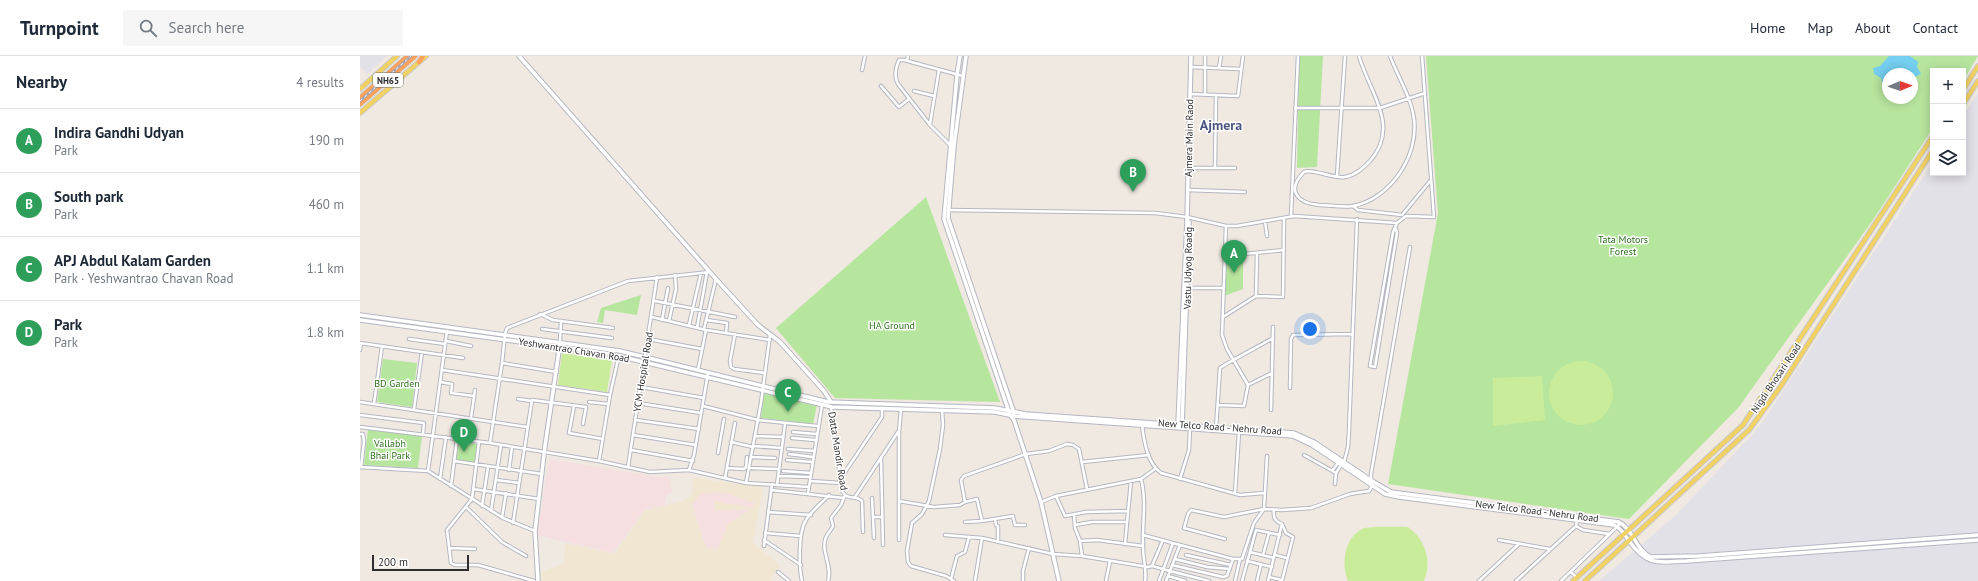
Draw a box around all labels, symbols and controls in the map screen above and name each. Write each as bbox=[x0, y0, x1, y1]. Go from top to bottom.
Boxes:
search box bbox=[123, 10, 403, 46]
text: Turnpoint bbox=[20, 16, 99, 40]
icon: search bbox=[137, 17, 159, 39]
text: Search here bbox=[169, 18, 244, 37]
text: Home bbox=[1750, 19, 1785, 37]
text: Map bbox=[1807, 19, 1833, 37]
text: About bbox=[1855, 19, 1891, 37]
text: Contact bbox=[1913, 19, 1958, 37]
north arrow bbox=[1882, 68, 1918, 104]
map controls bbox=[1930, 68, 1966, 176]
button: + bbox=[1930, 68, 1966, 104]
text: Nearby bbox=[16, 71, 67, 93]
road number: NH65 bbox=[373, 73, 403, 87]
text: 4 results bbox=[296, 74, 344, 91]
street label: Ajmera Main Raod bbox=[1182, 99, 1196, 177]
button: − bbox=[1930, 104, 1966, 140]
district label: Ajmera bbox=[1200, 116, 1242, 134]
text: Indira Gandhi Udyan bbox=[54, 123, 184, 142]
text: A bbox=[25, 132, 33, 149]
text: 190 m bbox=[309, 132, 344, 149]
button: layers bbox=[1930, 140, 1966, 176]
text: Park bbox=[54, 142, 78, 159]
pin: B bbox=[1120, 159, 1146, 192]
text: South park bbox=[54, 187, 123, 206]
text: B bbox=[25, 196, 33, 213]
text: 460 m bbox=[309, 196, 344, 213]
text: Park bbox=[54, 206, 78, 223]
street label: Vastu Udyog Roadg bbox=[1181, 227, 1195, 310]
park label: Tata Motors Forest bbox=[1598, 233, 1648, 258]
pin: A bbox=[1221, 240, 1247, 273]
text: APJ Abdul Kalam Garden bbox=[54, 251, 211, 270]
text: C bbox=[25, 260, 33, 277]
text: 1.1 km bbox=[307, 260, 344, 277]
text: Park · Yeshwantrao Chavan Road bbox=[54, 270, 234, 287]
text: Park bbox=[54, 315, 82, 334]
park label: HA Ground bbox=[869, 319, 915, 332]
your location bbox=[1300, 319, 1320, 339]
text: D bbox=[25, 324, 33, 341]
text: 1.8 km bbox=[307, 324, 344, 341]
street label: YCM Hospital Road bbox=[630, 331, 656, 413]
text: Park bbox=[54, 334, 78, 351]
street label: Yeshwantrao Chavan Road bbox=[518, 335, 630, 365]
street label: Nigdi Bhosari Road bbox=[1748, 341, 1804, 415]
park label: BD Garden bbox=[374, 377, 420, 390]
pin: C bbox=[775, 379, 801, 412]
street label: Datta Mandir Road bbox=[825, 411, 851, 491]
street label: New Telco Road - Nehru Road bbox=[1158, 416, 1282, 438]
pin: D bbox=[451, 419, 477, 452]
park label: Vallabh Bhai Park bbox=[370, 437, 410, 462]
street label: New Telco Road - Nehru Road bbox=[1475, 497, 1599, 525]
scale bar bbox=[372, 553, 469, 572]
text: 200 m bbox=[378, 555, 408, 569]

